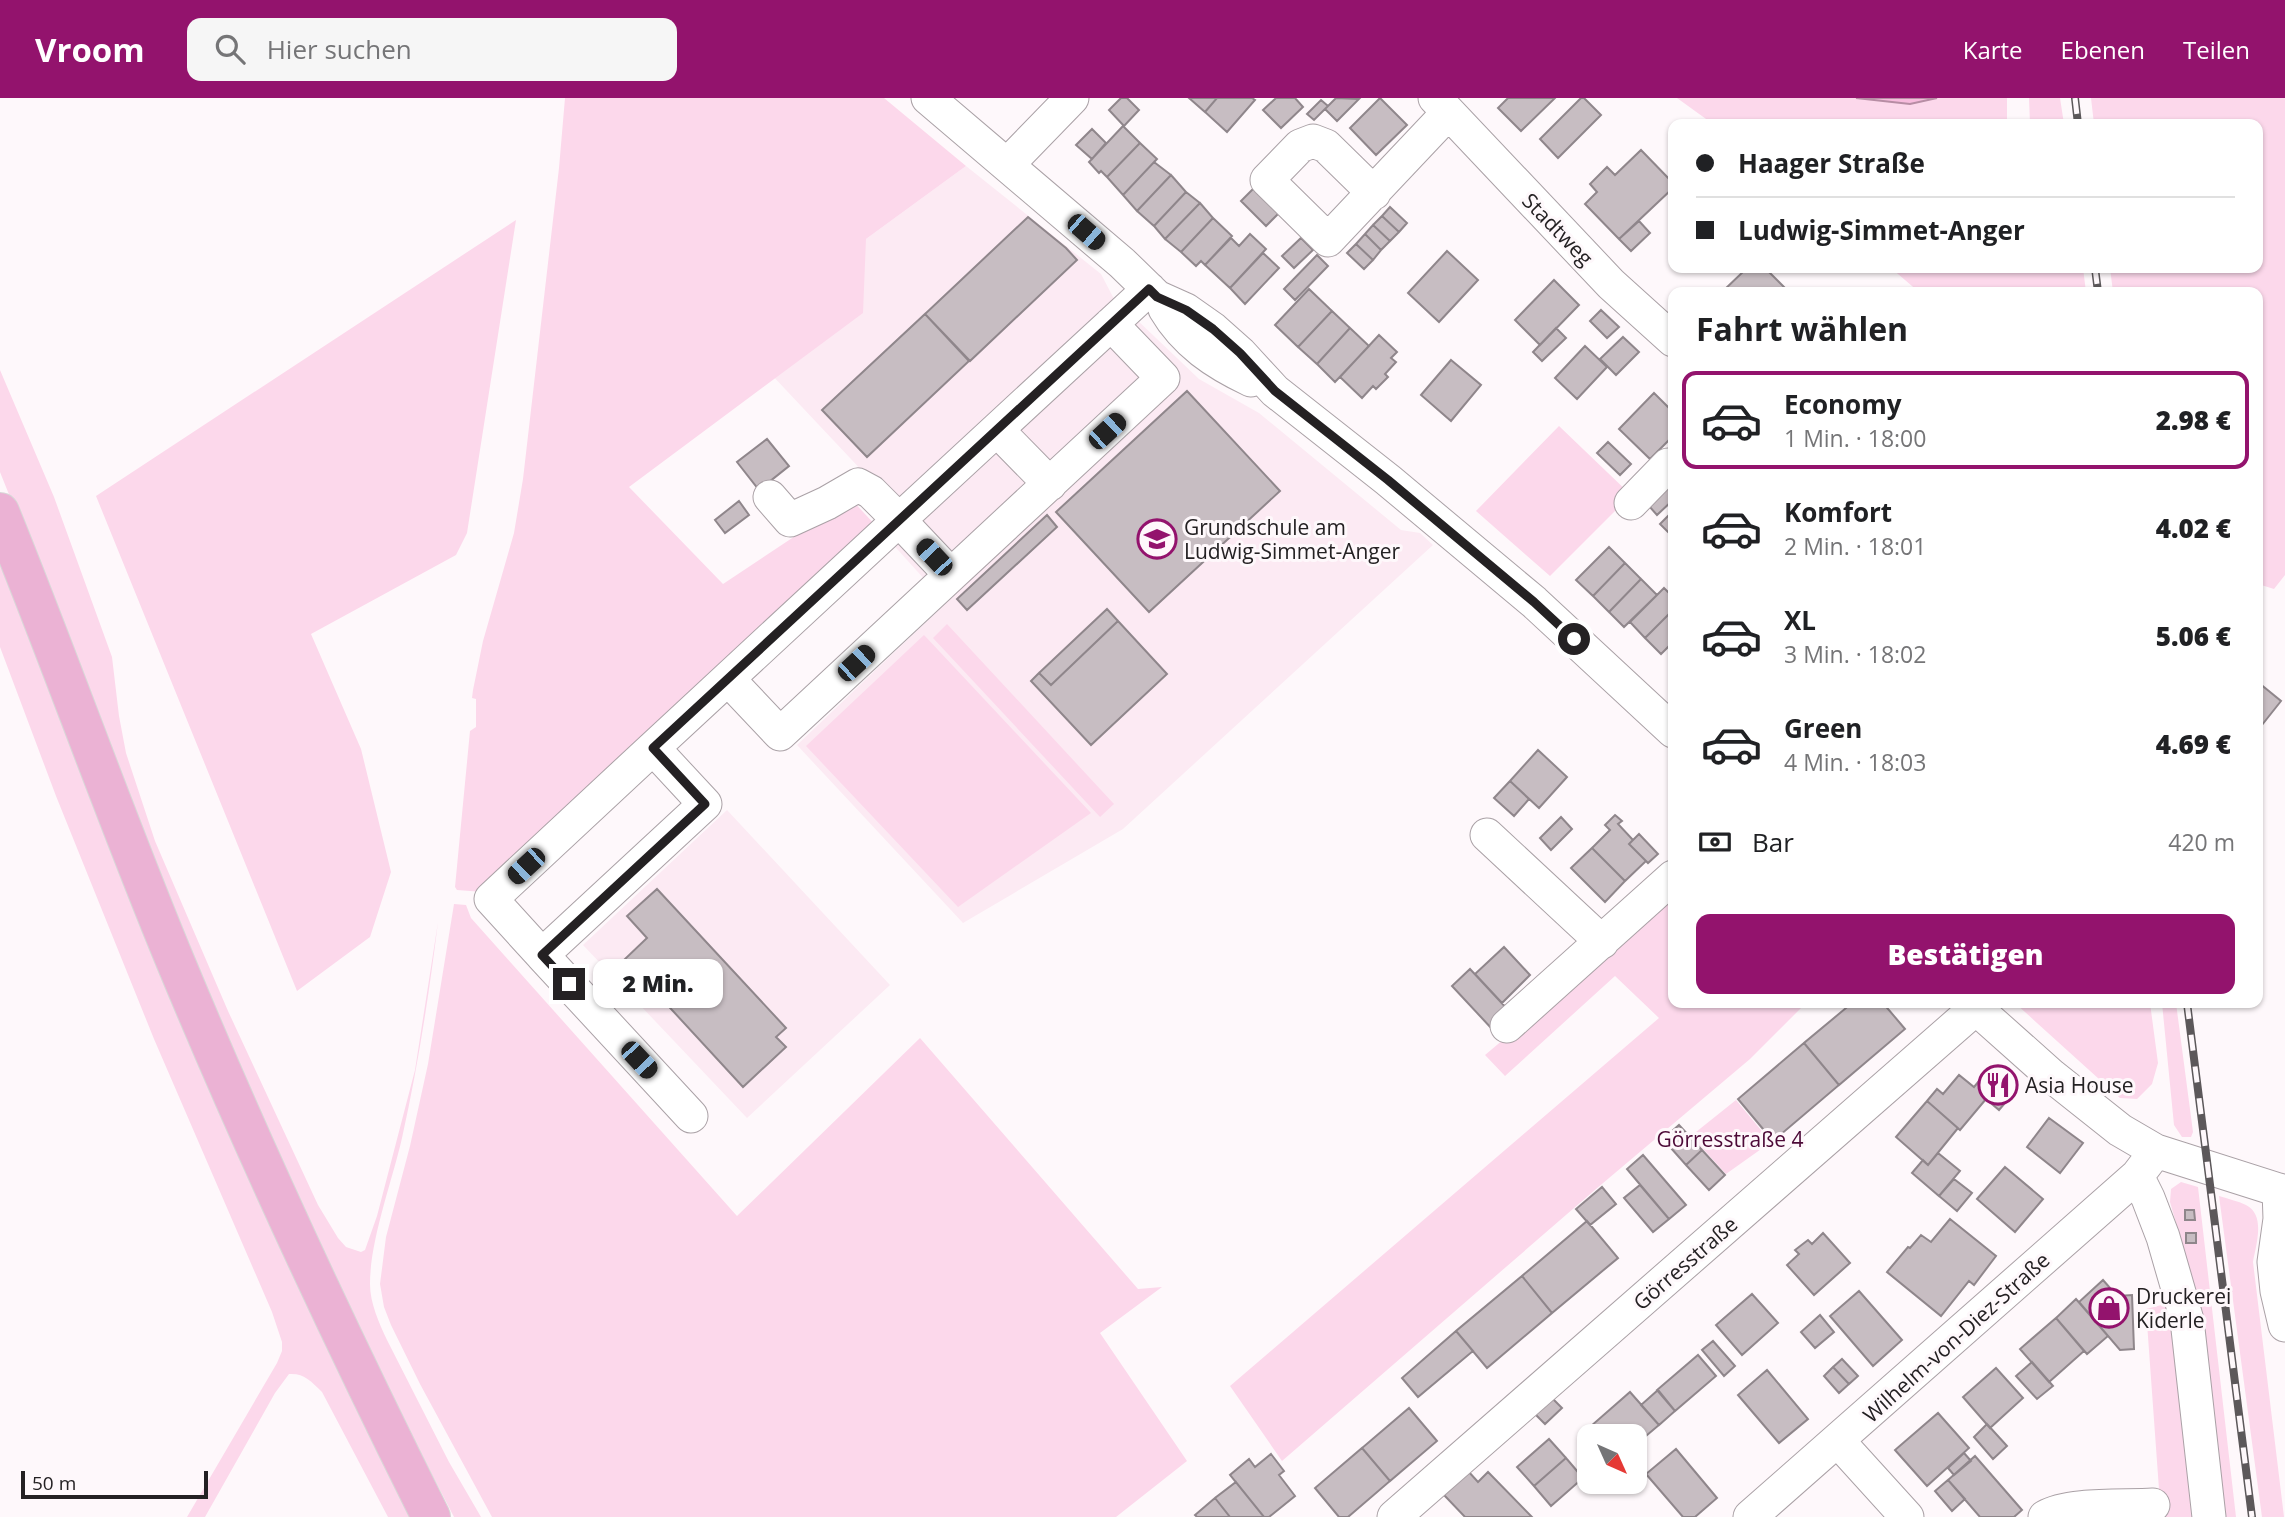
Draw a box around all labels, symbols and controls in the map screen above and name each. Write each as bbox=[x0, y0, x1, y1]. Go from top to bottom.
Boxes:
search box bbox=[187, 18, 677, 81]
text: Vroom bbox=[35, 27, 145, 72]
icon: search bbox=[211, 30, 249, 68]
text: Hier suchen bbox=[267, 31, 412, 67]
text: Karte bbox=[1963, 33, 2023, 66]
text: Ebenen bbox=[2061, 33, 2145, 66]
text: Teilen bbox=[2183, 33, 2250, 66]
text: Haager Straße bbox=[1738, 145, 1925, 181]
street label: Stadtweg bbox=[1517, 187, 1599, 271]
car bbox=[1064, 210, 1109, 254]
text: Ludwig-Simmet-Anger bbox=[1738, 212, 2025, 248]
text: Fahrt wählen bbox=[1696, 307, 1908, 350]
text: Economy bbox=[1784, 386, 1902, 422]
icon: car bbox=[1700, 389, 1763, 452]
text: 2.98 € bbox=[2156, 402, 2231, 438]
car bbox=[1085, 409, 1130, 453]
text: 1 Min. · 18:00 bbox=[1784, 422, 1926, 454]
text: Komfort bbox=[1784, 494, 1892, 530]
icon: car bbox=[1700, 497, 1763, 560]
text: 4.02 € bbox=[2156, 510, 2231, 546]
place label: Grundschule am Ludwig-Simmet-Anger bbox=[1184, 513, 1401, 565]
school or university icon: Grundschule am Ludwig-Simmet-Anger bbox=[1136, 518, 1178, 560]
text: 2 Min. · 18:01 bbox=[1784, 530, 1926, 562]
car bbox=[912, 534, 957, 580]
text: XL bbox=[1784, 602, 1816, 638]
icon: car bbox=[1700, 605, 1763, 668]
text: 5.06 € bbox=[2156, 618, 2231, 654]
route start bbox=[1558, 623, 1590, 655]
text: 3 Min. · 18:02 bbox=[1784, 638, 1926, 670]
car bbox=[834, 641, 879, 685]
text: Green bbox=[1784, 710, 1862, 746]
icon: car bbox=[1700, 713, 1763, 776]
text: 4.69 € bbox=[2156, 726, 2231, 762]
text: 4 Min. · 18:03 bbox=[1784, 746, 1926, 778]
icon: cash bbox=[1696, 823, 1734, 861]
text: Bar bbox=[1752, 824, 1794, 860]
text: 420 m bbox=[2168, 826, 2235, 858]
car bbox=[504, 844, 549, 888]
button: Bestätigen bbox=[1696, 914, 2235, 994]
callout: 2 Min. bbox=[594, 960, 723, 1008]
text: 2 Min. bbox=[622, 967, 694, 999]
route end bbox=[553, 968, 585, 1000]
car bbox=[617, 1037, 662, 1083]
restaurant icon: Asia House bbox=[1977, 1064, 2019, 1106]
place label: Asia House bbox=[2025, 1071, 2134, 1099]
park label: Görresstraße 4 bbox=[1657, 1125, 1803, 1153]
street label: Görresstraße bbox=[1627, 1210, 1743, 1316]
street label: Wilhelm-von-Diez-Straße bbox=[1857, 1246, 2055, 1428]
place label: Druckerei Kiderle bbox=[2136, 1282, 2231, 1334]
shop icon: Druckerei Kiderle bbox=[2088, 1287, 2130, 1329]
north arrow bbox=[1577, 1424, 1647, 1494]
map controls bbox=[1577, 1424, 1647, 1494]
scale bar bbox=[21, 1468, 208, 1500]
text: 50 m bbox=[32, 1470, 76, 1496]

